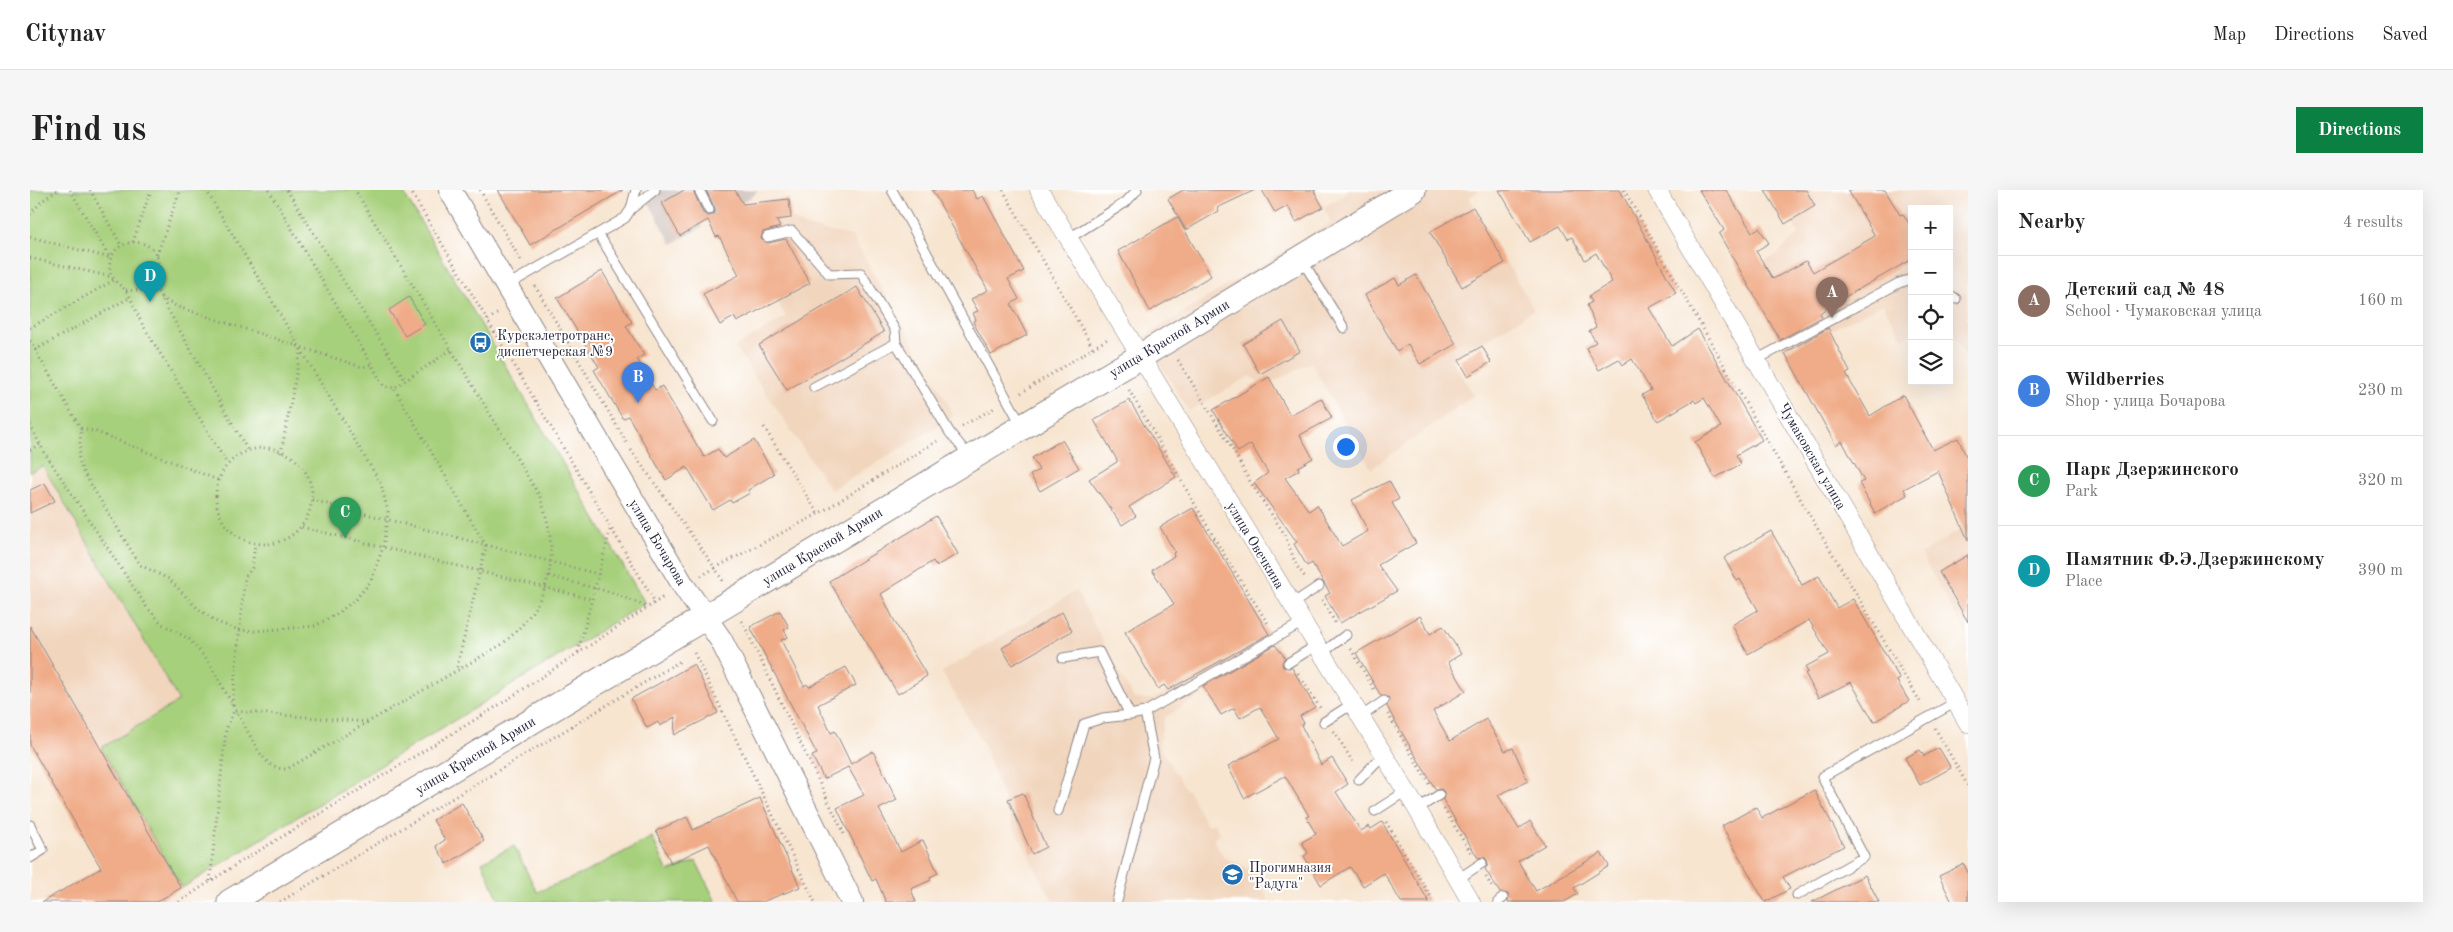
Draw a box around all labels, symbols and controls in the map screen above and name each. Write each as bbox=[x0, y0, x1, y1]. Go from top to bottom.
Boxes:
text: Citynav bbox=[25, 23, 106, 47]
text: Map bbox=[2213, 26, 2246, 44]
text: Directions bbox=[2274, 26, 2354, 44]
text: Saved bbox=[2382, 26, 2428, 44]
button: Directions bbox=[2296, 107, 2423, 153]
text: Find us bbox=[30, 113, 146, 148]
map controls bbox=[1908, 205, 1953, 385]
button: + bbox=[1908, 205, 1953, 250]
text: Nearby bbox=[2018, 212, 2086, 233]
text: 4 results bbox=[2343, 215, 2403, 231]
button: − bbox=[1908, 250, 1953, 295]
pin: D bbox=[134, 261, 166, 302]
pin: A bbox=[1816, 277, 1848, 318]
text: Детский сад № 48 bbox=[2065, 281, 2225, 300]
text: A bbox=[2028, 293, 2040, 309]
text: 160 m bbox=[2358, 293, 2403, 309]
button: locate bbox=[1908, 295, 1953, 340]
street label: улица Красной Армии bbox=[1107, 297, 1232, 380]
text: School · Чумаковская улица bbox=[2065, 304, 2262, 320]
place label: Курскэлетротранс, диспетчерская №9 bbox=[497, 329, 614, 359]
bus stop icon: Курскэлетротранс, диспетчерская №9 bbox=[469, 331, 493, 355]
button: layers bbox=[1908, 340, 1953, 385]
pin: B bbox=[622, 362, 654, 403]
text: Wildberries bbox=[2065, 371, 2164, 390]
text: B bbox=[2028, 383, 2040, 399]
text: 230 m bbox=[2358, 383, 2403, 399]
text: Shop · улица Бочарова bbox=[2065, 394, 2226, 410]
street label: Чумаковская улица bbox=[1776, 401, 1848, 512]
your location bbox=[1333, 434, 1359, 460]
text: Парк Дзержинского bbox=[2065, 461, 2239, 480]
text: C bbox=[2029, 473, 2039, 489]
text: 320 m bbox=[2358, 473, 2403, 489]
text: Park bbox=[2065, 484, 2098, 500]
pin: C bbox=[329, 497, 361, 538]
street label: улица Бочарова bbox=[626, 497, 689, 588]
street label: улица Овечкина bbox=[1224, 500, 1287, 592]
street label: улица Красной Армии bbox=[760, 505, 885, 588]
text: Памятник Ф.Э.Дзержинскому bbox=[2065, 551, 2325, 570]
text: D bbox=[2028, 563, 2040, 579]
text: 390 m bbox=[2358, 563, 2403, 579]
text: Place bbox=[2065, 574, 2102, 590]
street label: улица Красной Армии bbox=[413, 714, 538, 797]
place label: Прогимназия "Радуга" bbox=[1249, 861, 1331, 891]
school or university icon: Прогимназия "Радуга" bbox=[1221, 863, 1245, 887]

